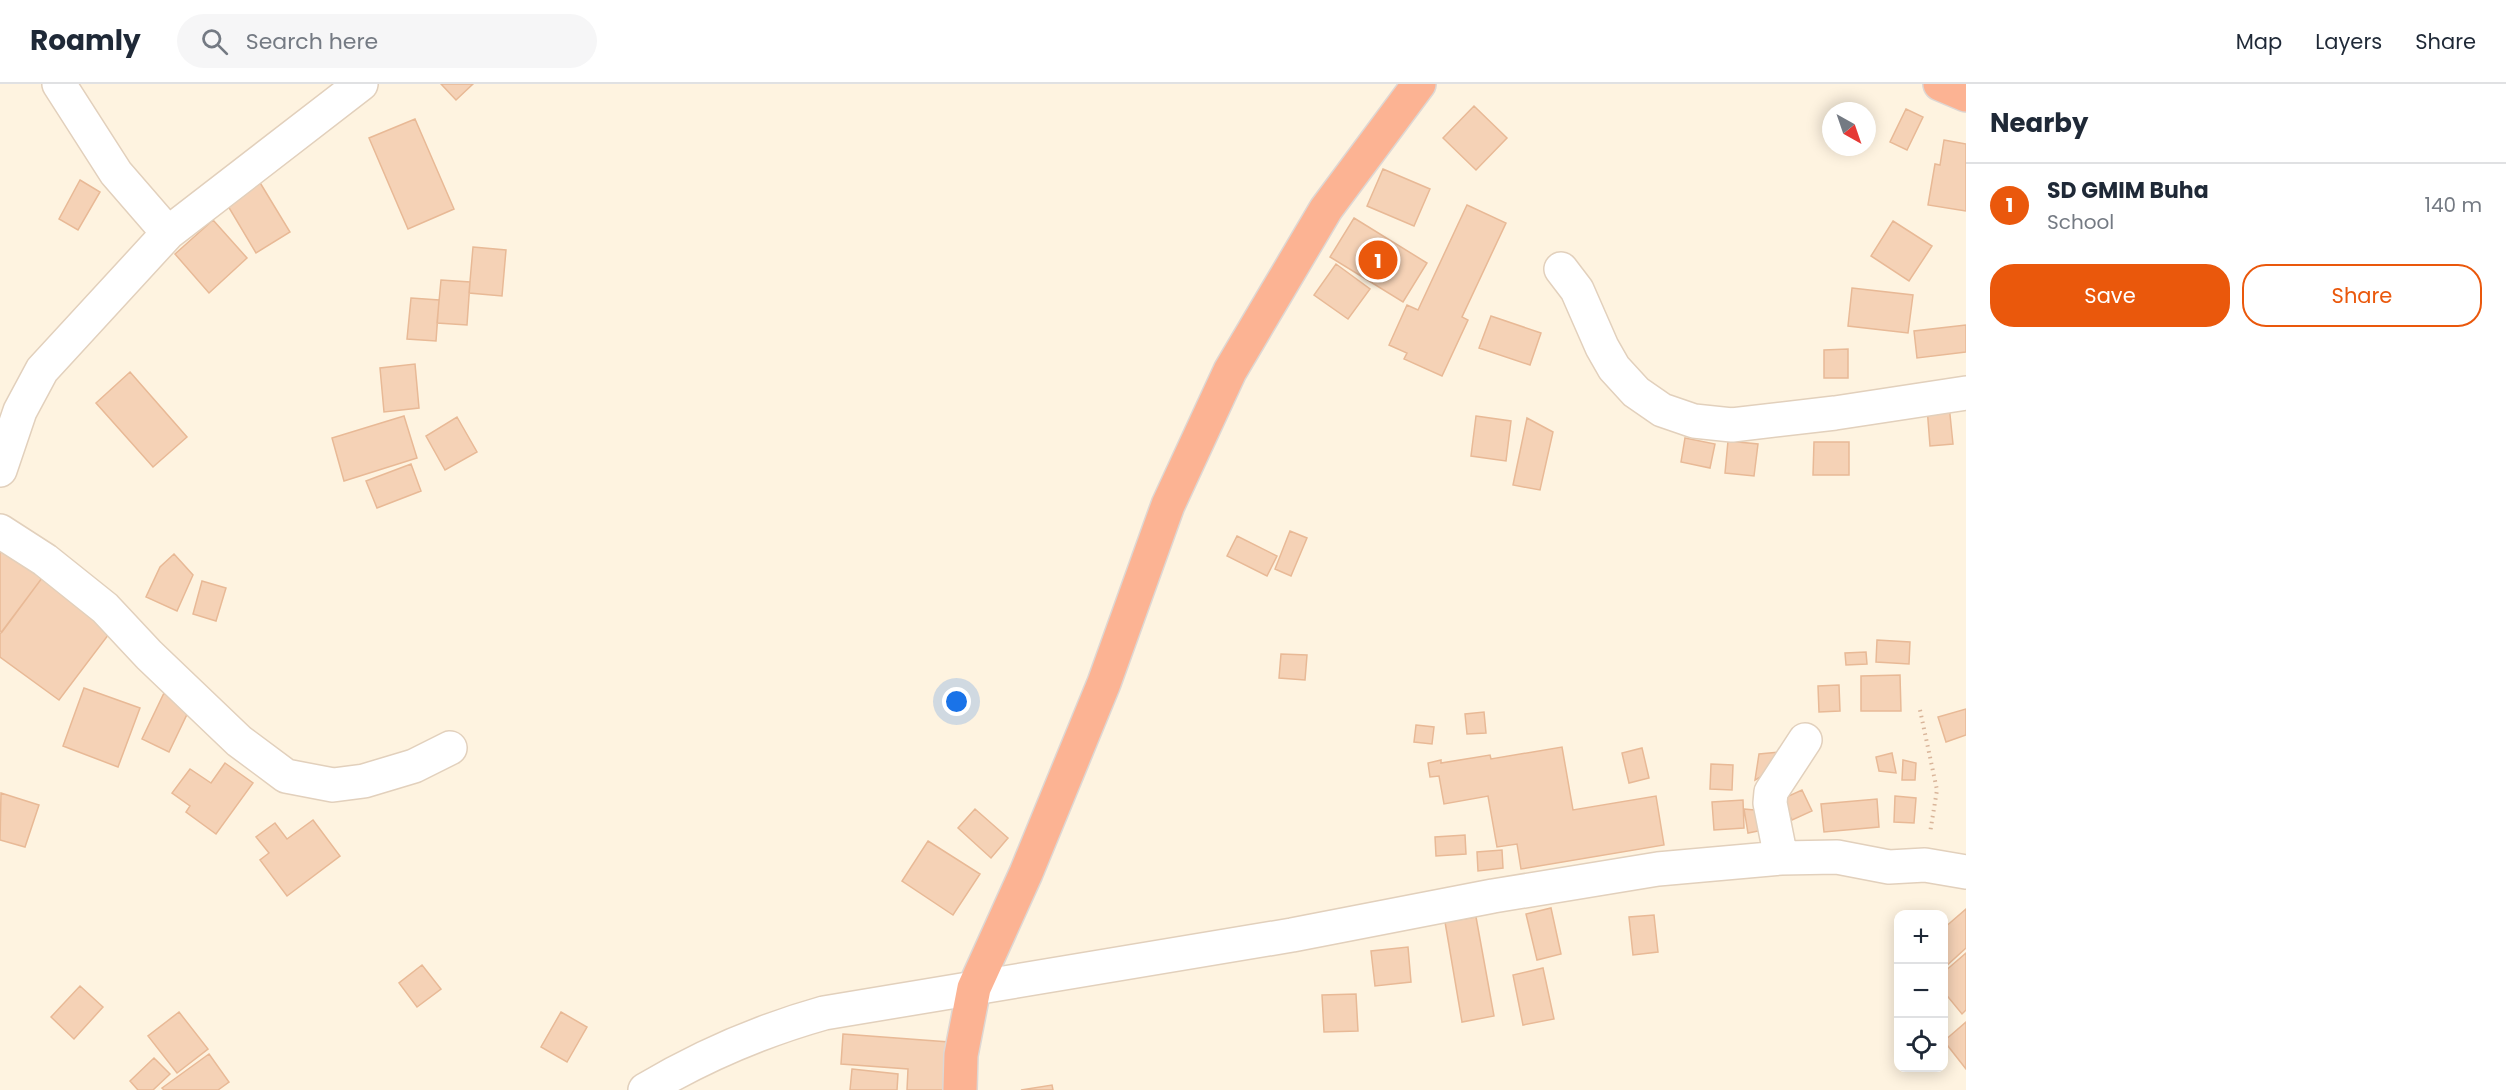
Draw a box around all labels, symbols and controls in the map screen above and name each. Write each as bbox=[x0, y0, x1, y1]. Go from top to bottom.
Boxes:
search box bbox=[177, 14, 597, 68]
text: Roamly bbox=[30, 21, 141, 60]
icon: search bbox=[198, 25, 231, 58]
text: Search here bbox=[246, 26, 378, 57]
text: Map bbox=[2236, 27, 2282, 56]
text: Layers bbox=[2315, 27, 2382, 56]
text: Share bbox=[2415, 27, 2476, 56]
north arrow bbox=[1822, 102, 1876, 156]
text: Nearby bbox=[1990, 105, 2088, 141]
text: SD GMIM Buha bbox=[2047, 175, 2209, 206]
text: 1 bbox=[2006, 191, 2013, 219]
text: 140 m bbox=[2425, 191, 2482, 219]
text: School bbox=[2047, 208, 2114, 236]
pin: 1 bbox=[1358, 238, 1398, 282]
button: Save bbox=[1990, 264, 2230, 327]
button: Share bbox=[2242, 264, 2482, 327]
your location bbox=[942, 687, 971, 716]
map controls bbox=[1894, 910, 1948, 1072]
button: + bbox=[1894, 910, 1948, 964]
button: − bbox=[1894, 964, 1948, 1018]
button: locate bbox=[1894, 1018, 1948, 1072]

